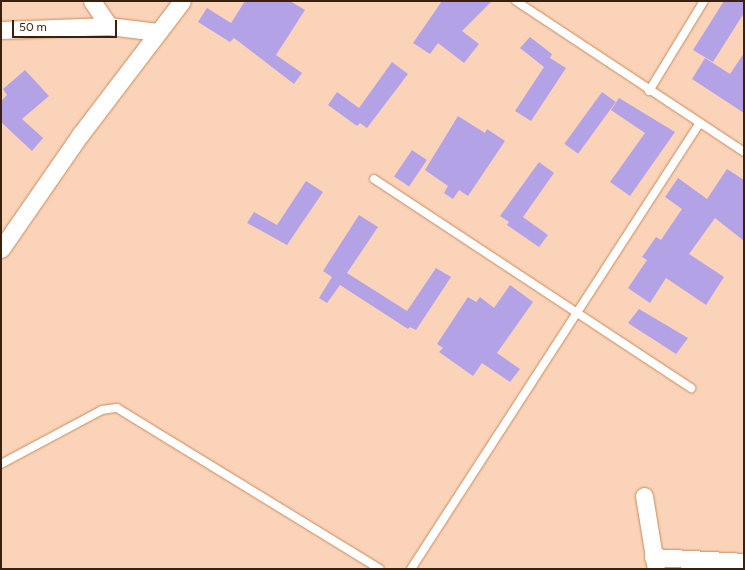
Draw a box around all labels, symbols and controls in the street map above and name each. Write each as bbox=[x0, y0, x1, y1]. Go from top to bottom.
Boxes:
scale bar bbox=[14, 12, 119, 38]
text: 50 m bbox=[19, 20, 47, 34]

